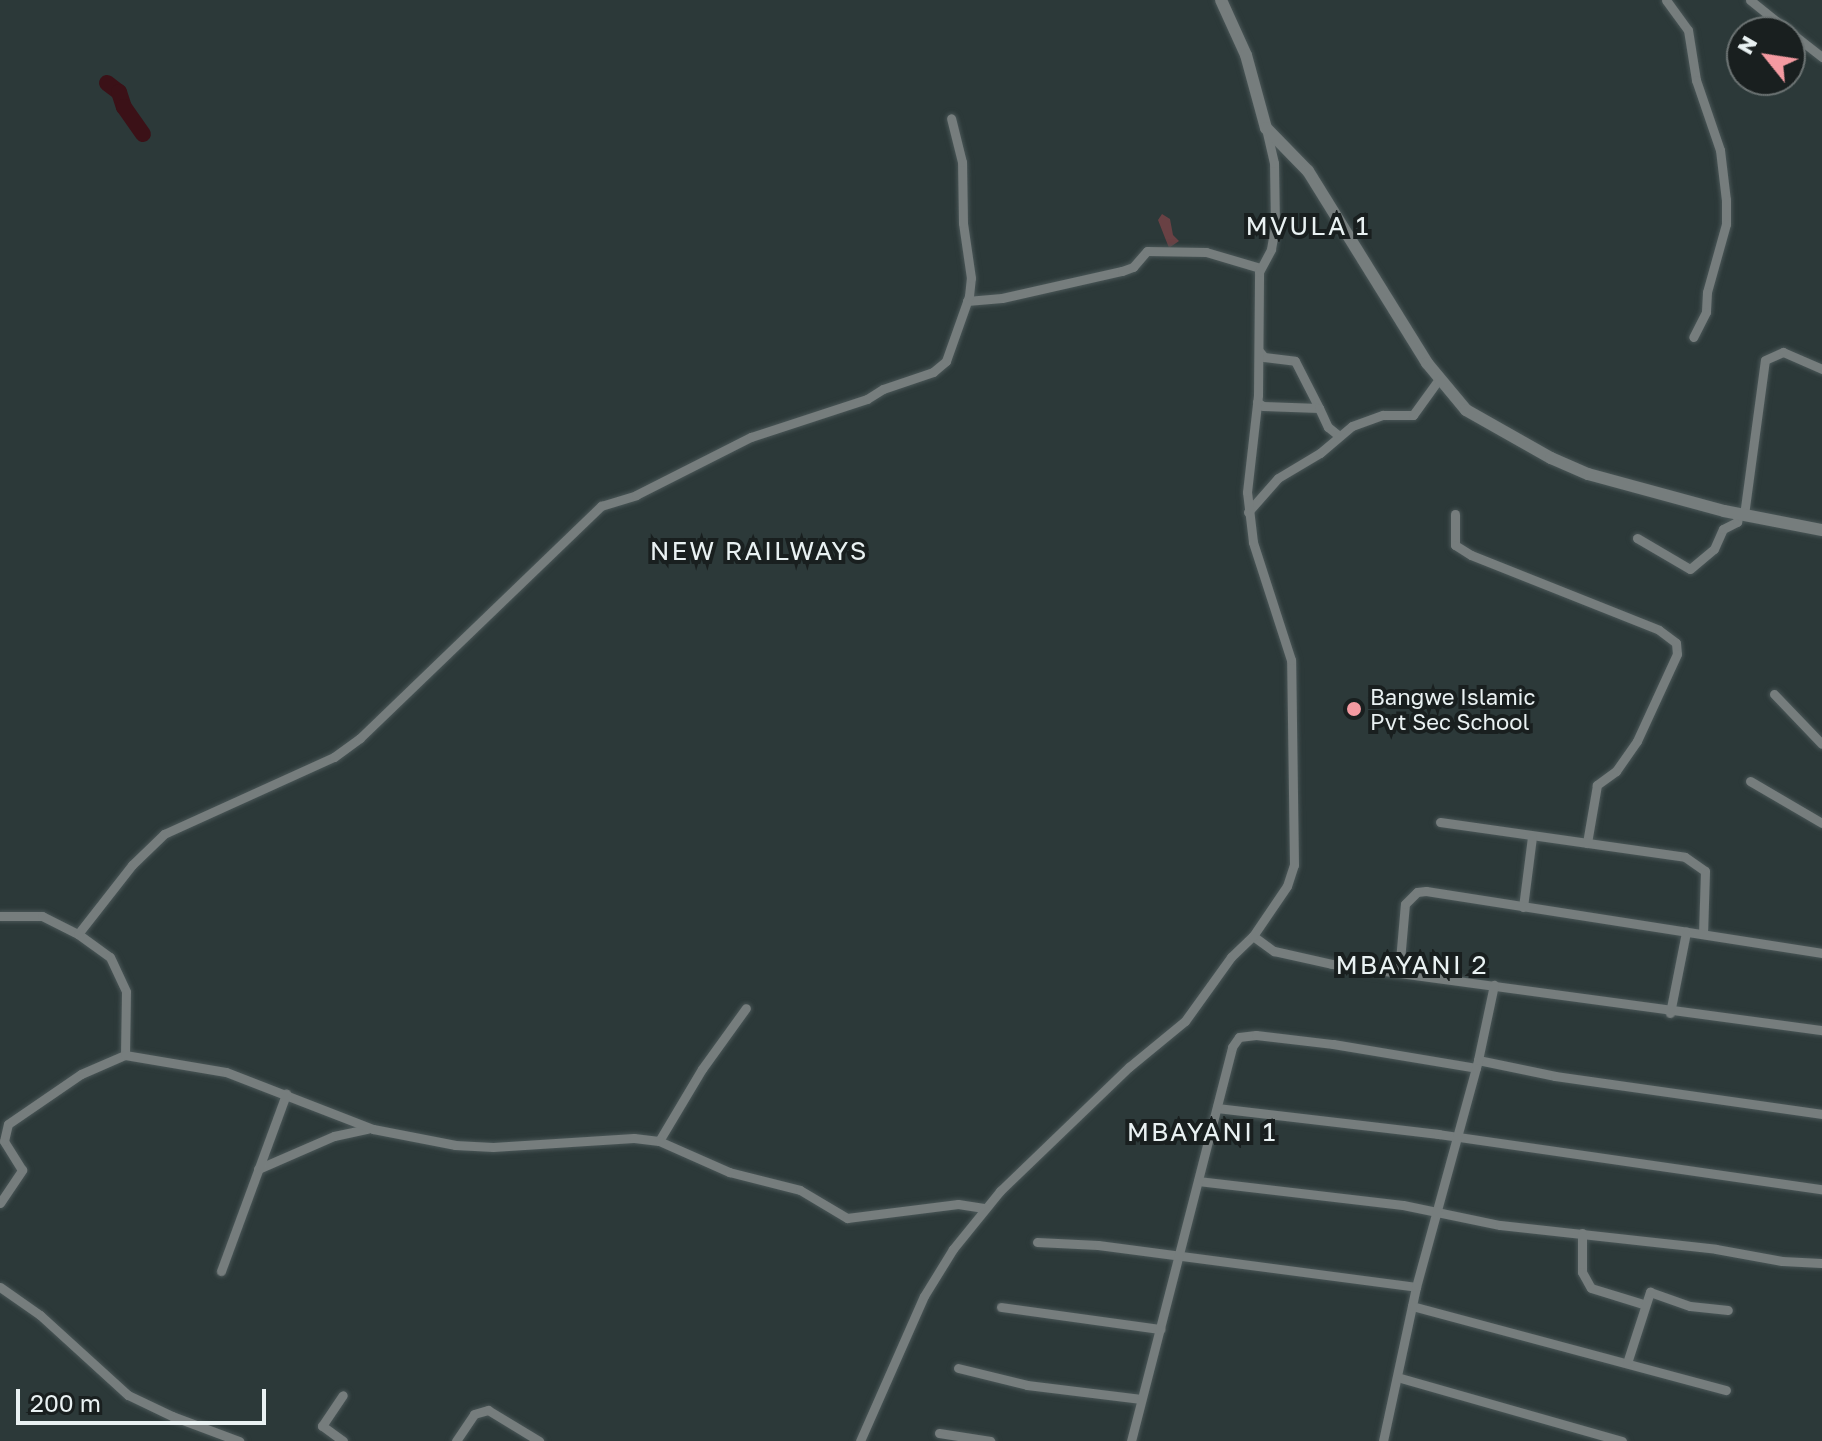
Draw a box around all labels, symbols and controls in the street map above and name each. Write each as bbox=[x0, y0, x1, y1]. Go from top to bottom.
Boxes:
north arrow bbox=[1726, 16, 1806, 96]
text: N bbox=[1731, 31, 1762, 59]
district label: MVULA 1 bbox=[1246, 210, 1370, 242]
district label: NEW RAILWAYS bbox=[650, 535, 868, 567]
place label: Bangwe Islamic Pvt Sec School bbox=[1370, 683, 1535, 734]
marker: Bangwe Islamic Pvt Sec School bbox=[1345, 700, 1363, 718]
district label: MBAYANI 2 bbox=[1335, 949, 1489, 981]
district label: MBAYANI 1 bbox=[1127, 1116, 1277, 1148]
scale bar bbox=[20, 1373, 270, 1423]
text: 200 m bbox=[30, 1388, 101, 1417]

